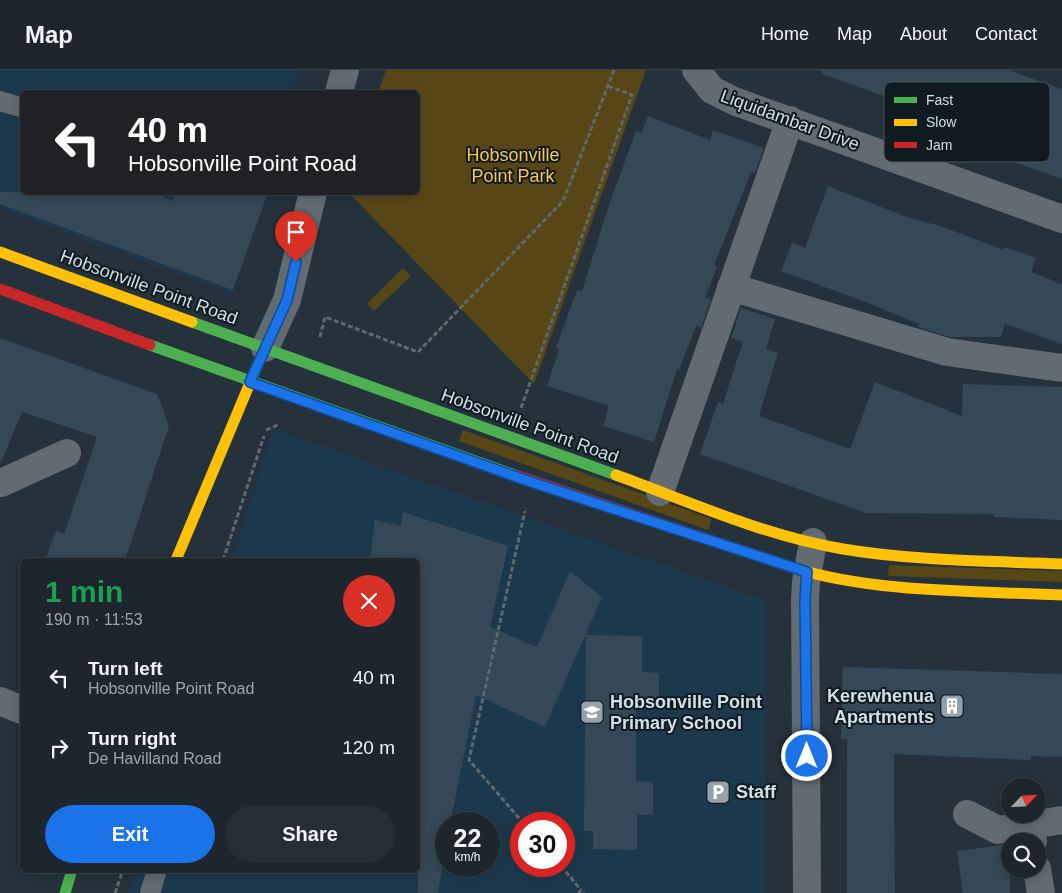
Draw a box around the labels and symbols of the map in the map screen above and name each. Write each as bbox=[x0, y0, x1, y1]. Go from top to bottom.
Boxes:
legend bbox=[884, 82, 1050, 162]
street label: Liquidambar Drive bbox=[718, 86, 862, 154]
text: Fast bbox=[926, 92, 953, 108]
text: Slow bbox=[926, 114, 957, 130]
text: Jam bbox=[926, 137, 952, 153]
park label: Hobsonville Point Park bbox=[466, 145, 560, 186]
pin bbox=[275, 211, 317, 262]
street label: Hobsonville Point Road bbox=[58, 246, 240, 328]
street label: Hobsonville Point Road bbox=[439, 385, 621, 467]
place label: Kerewhenua Apartments bbox=[827, 686, 935, 727]
place label: Hobsonville Point Primary School bbox=[610, 692, 762, 733]
building icon: Kerewhenua Apartments bbox=[939, 693, 965, 719]
school or university icon: Hobsonville Point Primary School bbox=[579, 699, 605, 725]
position arrow bbox=[780, 729, 832, 781]
north arrow bbox=[1001, 778, 1046, 822]
parking icon: Staff bbox=[705, 779, 731, 805]
place label: Staff bbox=[736, 782, 777, 802]
speed limit sign: 30 bbox=[510, 812, 575, 877]

